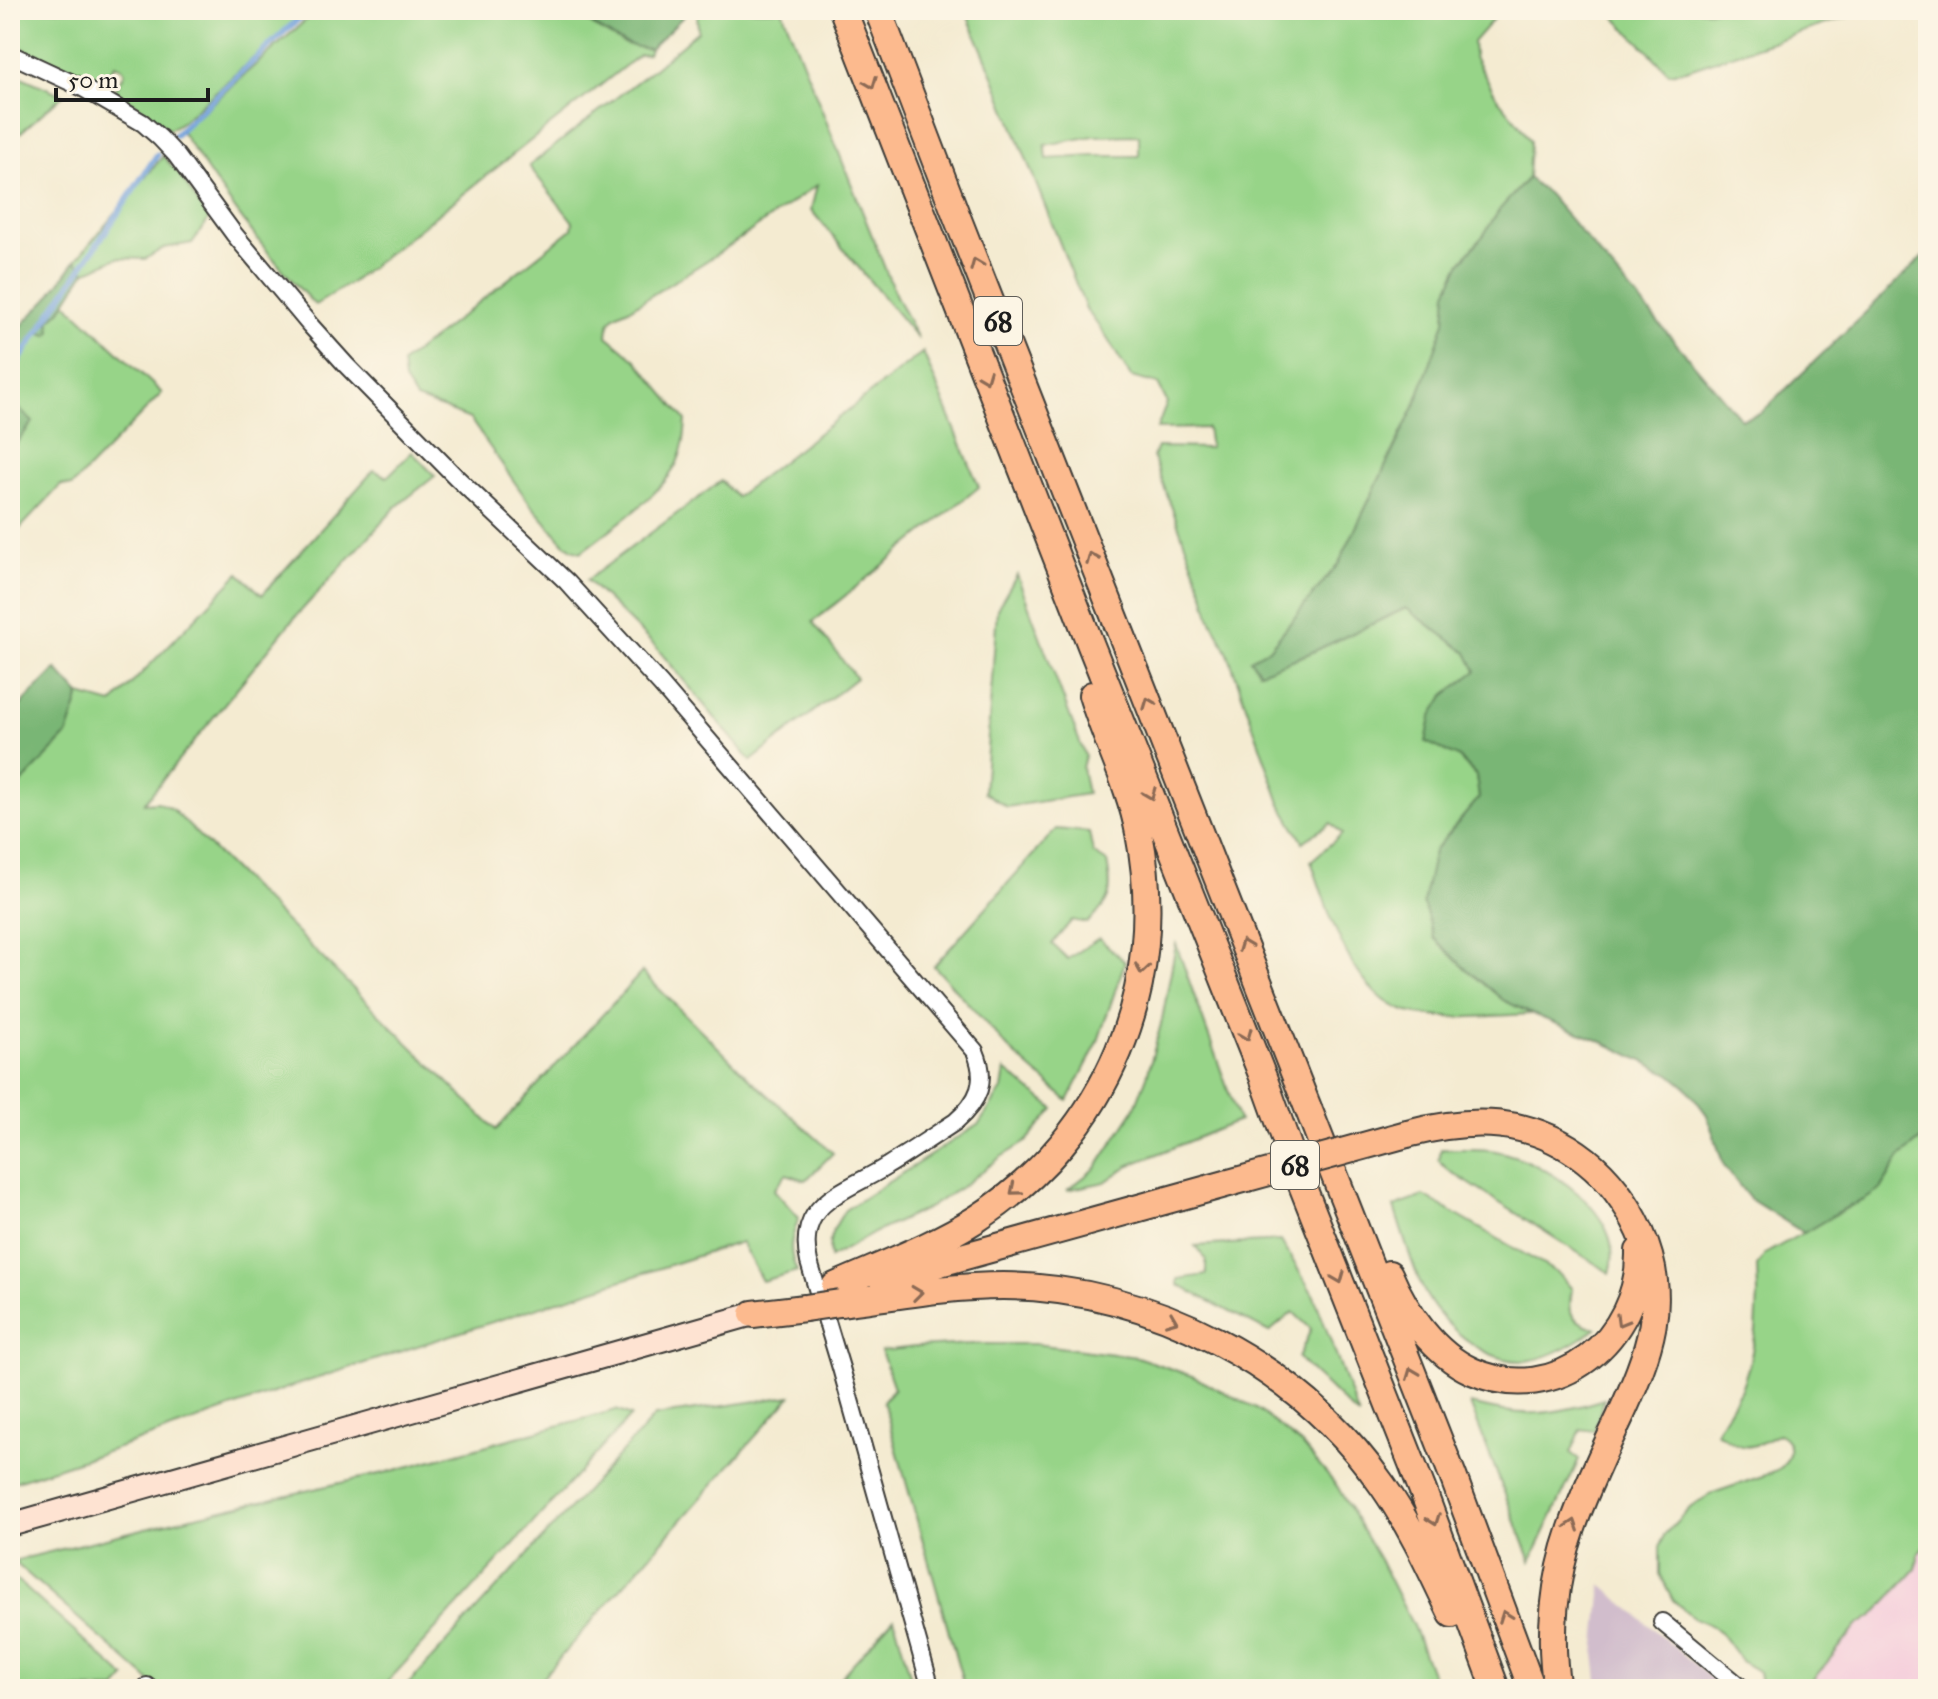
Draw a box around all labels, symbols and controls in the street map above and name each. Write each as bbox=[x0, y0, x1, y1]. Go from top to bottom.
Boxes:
scale bar bbox=[56, 52, 208, 102]
text: 50 m bbox=[68, 65, 118, 95]
one-way arrow bbox=[861, 75, 878, 89]
one-way arrow bbox=[969, 258, 986, 272]
road number: 68 bbox=[974, 297, 1022, 345]
one-way arrow bbox=[976, 369, 992, 383]
one-way arrow bbox=[1085, 552, 1102, 566]
one-way arrow bbox=[1142, 697, 1159, 711]
one-way arrow bbox=[1140, 786, 1157, 800]
one-way arrow bbox=[1237, 939, 1254, 953]
one-way arrow bbox=[1134, 963, 1151, 976]
one-way arrow bbox=[1236, 1027, 1253, 1041]
road number: 68 bbox=[1271, 1141, 1319, 1189]
one-way arrow bbox=[1010, 1180, 1025, 1195]
one-way arrow bbox=[1329, 1270, 1346, 1284]
one-way arrow bbox=[910, 1285, 924, 1302]
one-way arrow bbox=[1164, 1311, 1178, 1327]
one-way arrow bbox=[1615, 1313, 1630, 1328]
one-way arrow bbox=[1405, 1367, 1422, 1381]
one-way arrow bbox=[1424, 1513, 1440, 1527]
one-way arrow bbox=[1563, 1519, 1579, 1533]
one-way arrow bbox=[1498, 1610, 1515, 1624]

